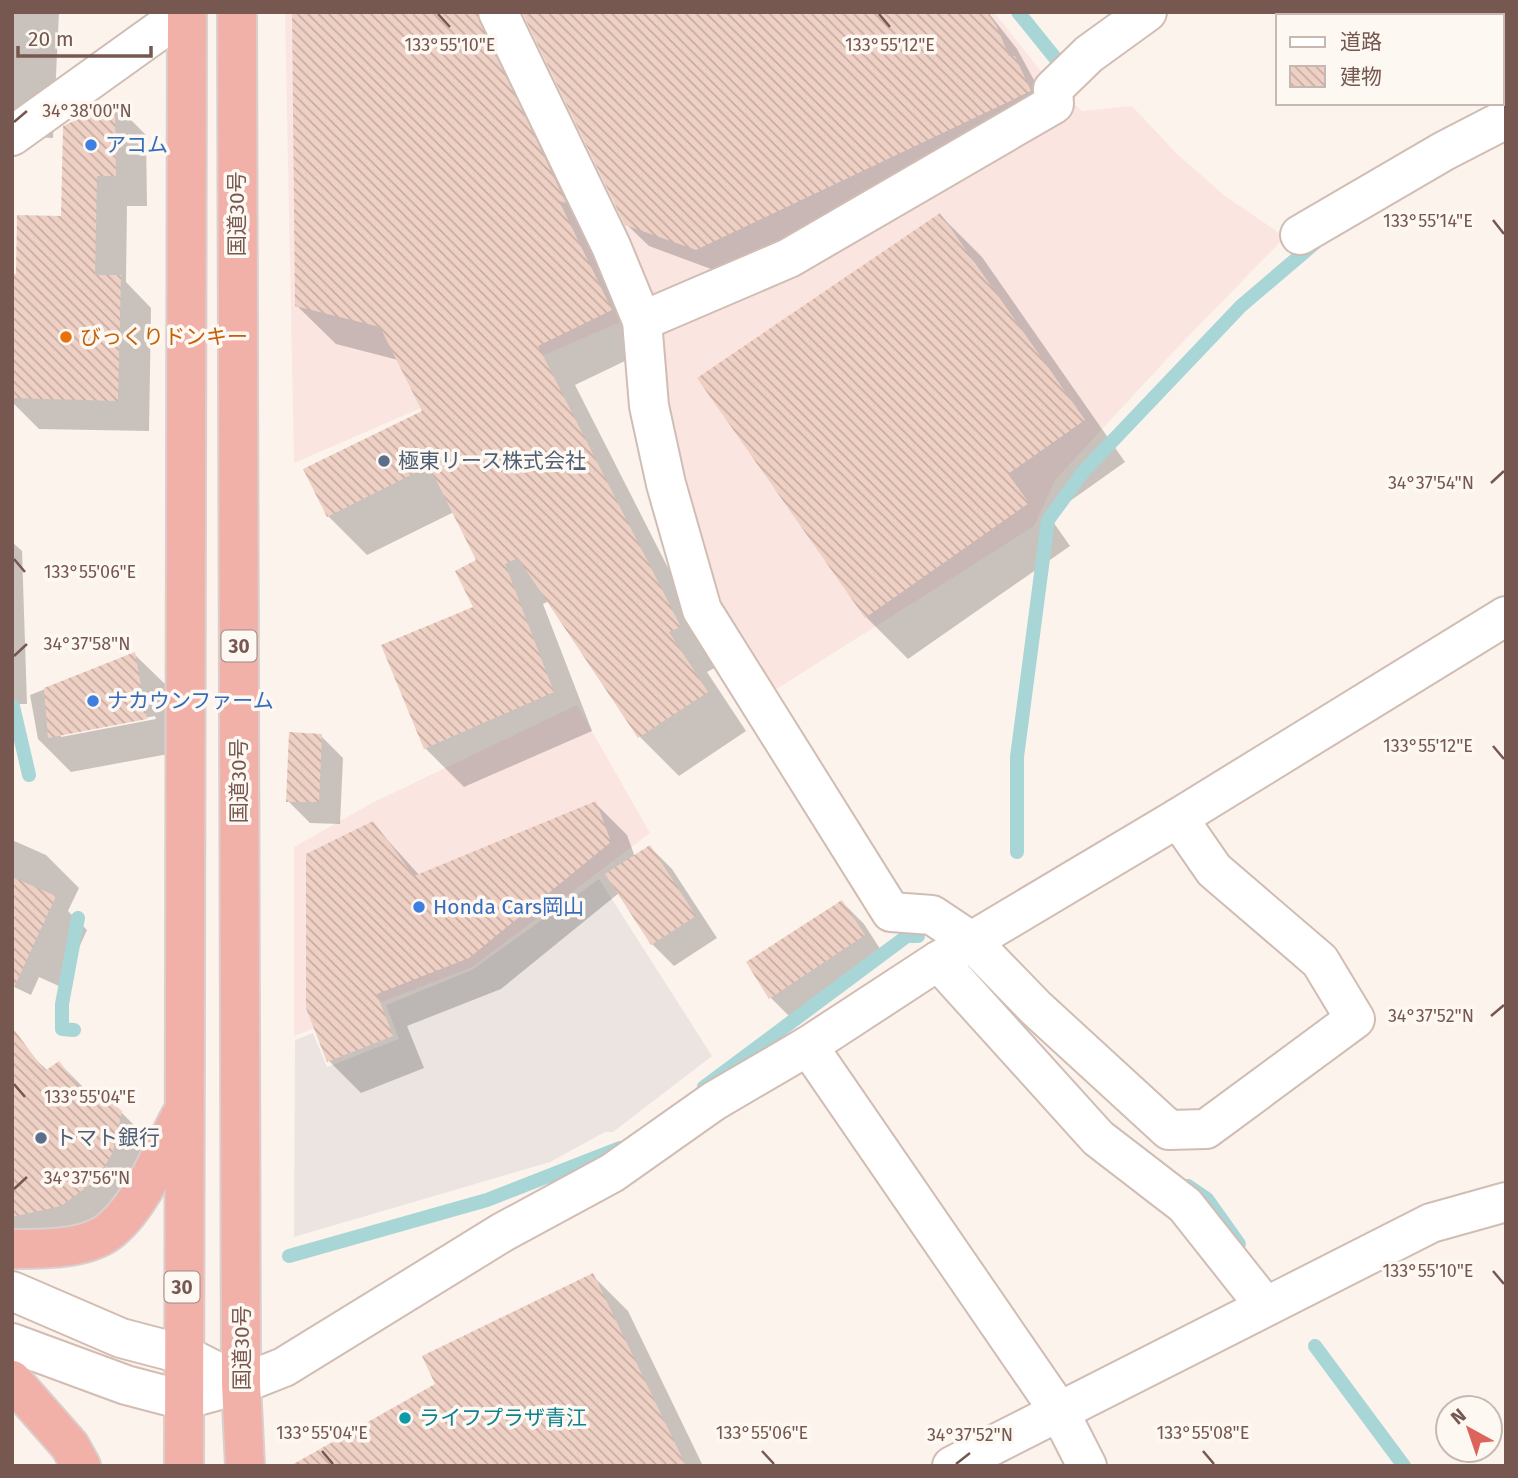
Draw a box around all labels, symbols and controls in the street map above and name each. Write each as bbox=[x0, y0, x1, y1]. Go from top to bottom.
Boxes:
scale bar bbox=[18, 14, 150, 58]
legend bbox=[1276, 14, 1504, 105]
text: 20 m bbox=[28, 26, 74, 52]
text: 道路 bbox=[1340, 29, 1382, 55]
text: 133°55'10"E bbox=[405, 34, 496, 56]
text: 133°55'12"E bbox=[845, 34, 935, 56]
text: 建物 bbox=[1340, 64, 1382, 90]
text: 34°38'00"N bbox=[42, 100, 132, 122]
place label: アコム bbox=[105, 132, 168, 158]
marker: アコム bbox=[83, 137, 99, 153]
street label: 国道30号 bbox=[224, 171, 250, 257]
text: 133°55'14"E bbox=[1383, 210, 1473, 232]
place label: びっくりドンキー bbox=[80, 324, 248, 350]
marker: びっくりドンキー bbox=[58, 329, 74, 345]
place label: 極東リース株式会社 bbox=[398, 448, 586, 474]
marker: 極東リース株式会社 bbox=[376, 453, 392, 469]
text: 34°37'54"N bbox=[1388, 472, 1474, 494]
text: 133°55'06"E bbox=[44, 561, 136, 583]
road number: 30 bbox=[222, 631, 256, 662]
text: 34°37'58"N bbox=[43, 633, 131, 655]
place label: ナカウンファーム bbox=[107, 688, 274, 714]
marker: ナカウンファーム bbox=[85, 693, 101, 709]
text: 133°55'12"E bbox=[1383, 735, 1473, 757]
street label: 国道30号 bbox=[226, 738, 252, 824]
place label: Honda Cars岡山 bbox=[433, 894, 584, 920]
marker: Honda Cars岡山 bbox=[411, 899, 427, 915]
text: 34°37'52"N bbox=[1388, 1005, 1474, 1027]
text: 133°55'04"E bbox=[44, 1086, 136, 1108]
place label: トマト銀行 bbox=[55, 1125, 160, 1151]
marker: トマト銀行 bbox=[33, 1130, 49, 1146]
text: 34°37'56"N bbox=[44, 1167, 130, 1189]
text: 133°55'10"E bbox=[1383, 1260, 1474, 1282]
road number: 30 bbox=[164, 1272, 200, 1302]
street label: 国道30号 bbox=[229, 1305, 255, 1391]
north arrow bbox=[1434, 1394, 1504, 1464]
text: N bbox=[1446, 1403, 1471, 1429]
place label: ライフプラザ青江 bbox=[419, 1405, 587, 1431]
marker: ライフプラザ青江 bbox=[397, 1410, 413, 1426]
text: 133°55'04"E bbox=[276, 1422, 368, 1444]
text: 133°55'06"E bbox=[716, 1422, 808, 1444]
text: 133°55'08"E bbox=[1157, 1422, 1249, 1444]
text: 34°37'52"N bbox=[927, 1424, 1013, 1446]

